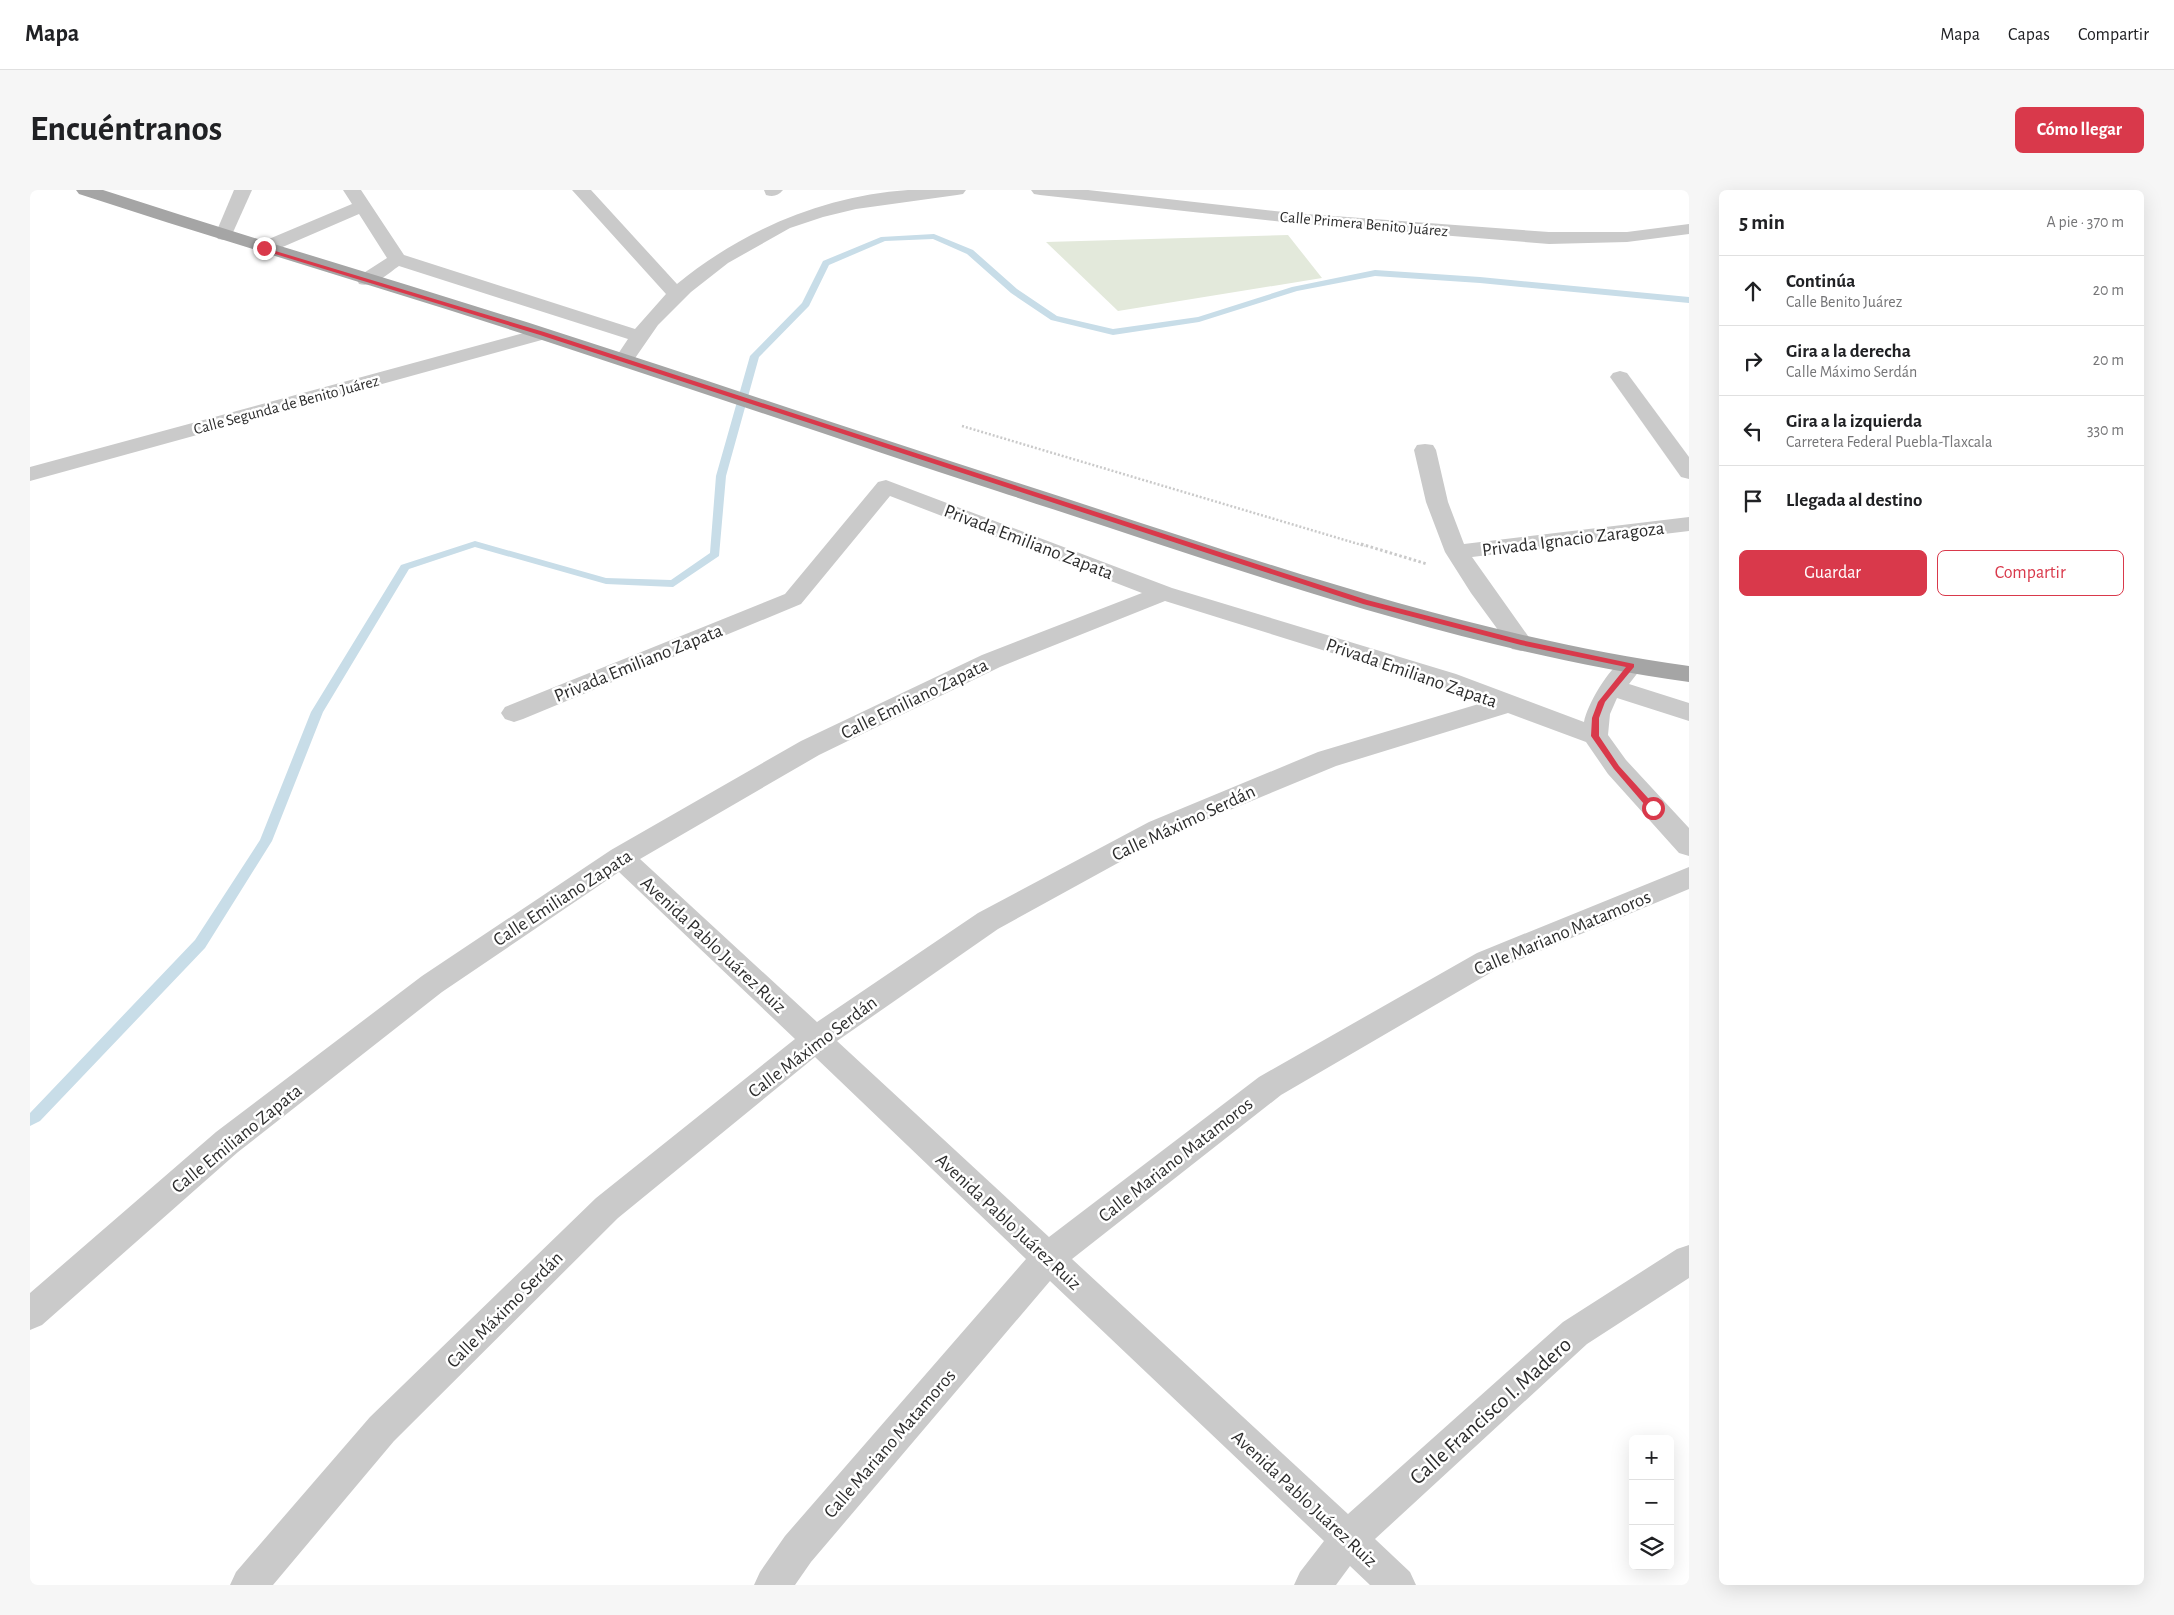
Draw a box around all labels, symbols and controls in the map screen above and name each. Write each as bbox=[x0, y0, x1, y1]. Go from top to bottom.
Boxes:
text: Mapa bbox=[25, 22, 79, 46]
text: Mapa bbox=[1940, 26, 1980, 44]
text: Capas bbox=[2008, 26, 2050, 44]
text: Compartir bbox=[2078, 26, 2149, 44]
button: Cómo llegar bbox=[2015, 107, 2144, 153]
text: Encuéntranos bbox=[30, 112, 222, 147]
street label: Calle Primera Benito Juárez bbox=[1279, 209, 1449, 239]
text: 5 min bbox=[1739, 212, 1785, 233]
text: A pie · 370 m bbox=[2047, 214, 2124, 230]
route end bbox=[253, 237, 276, 260]
text: Continúa bbox=[1786, 272, 1855, 291]
icon: ahead bbox=[1739, 277, 1767, 305]
text: 20 m bbox=[2093, 282, 2124, 298]
text: Calle Benito Juárez bbox=[1786, 294, 1902, 310]
text: Gira a la derecha bbox=[1786, 342, 1911, 361]
icon: right bbox=[1739, 347, 1767, 375]
text: 20 m bbox=[2093, 352, 2124, 368]
text: Calle Máximo Serdán bbox=[1786, 364, 1917, 380]
street label: Calle Segunda de Benito Juárez bbox=[192, 372, 381, 437]
text: Gira a la izquierda bbox=[1786, 412, 1922, 431]
icon: left bbox=[1739, 417, 1767, 445]
text: 330 m bbox=[2087, 422, 2124, 438]
text: Carretera Federal Puebla-Tlaxcala bbox=[1786, 434, 1992, 450]
icon: arrive bbox=[1739, 487, 1767, 515]
text: Llegada al destino bbox=[1786, 491, 1923, 510]
street label: Privada Emiliano Zapata bbox=[941, 501, 1116, 584]
street label: Privada Ignacio Zaragoza bbox=[1481, 519, 1666, 560]
button: Guardar bbox=[1739, 550, 1927, 596]
button: Compartir bbox=[1937, 550, 2124, 596]
street label: Privada Emiliano Zapata bbox=[552, 621, 726, 706]
street label: Privada Emiliano Zapata bbox=[1324, 635, 1500, 712]
street label: Calle Emiliano Zapata bbox=[838, 655, 991, 743]
street label: Calle Máximo Serdán bbox=[1109, 782, 1258, 865]
route start bbox=[1642, 797, 1665, 820]
street label: Calle Emiliano Zapata bbox=[490, 846, 636, 950]
street label: Avenida Pablo Juárez Ruiz bbox=[637, 873, 789, 1017]
street label: Calle Mariano Matamoros bbox=[1471, 888, 1654, 979]
street label: Calle Máximo Serdán bbox=[745, 993, 881, 1102]
street label: Calle Emiliano Zapata bbox=[168, 1081, 306, 1197]
street label: Calle Mariano Matamoros bbox=[1095, 1094, 1257, 1226]
street label: Avenida Pablo Juárez Ruiz bbox=[932, 1150, 1084, 1294]
street label: Calle Máximo Serdán bbox=[443, 1248, 567, 1372]
street label: Calle Francisco I. Madero bbox=[1406, 1333, 1576, 1489]
street label: Calle Mariano Matamoros bbox=[821, 1366, 960, 1522]
street label: Avenida Pablo Juárez Ruiz bbox=[1228, 1427, 1380, 1571]
map controls bbox=[1629, 1435, 1674, 1570]
button: + bbox=[1629, 1435, 1674, 1480]
button: − bbox=[1629, 1480, 1674, 1525]
button: layers bbox=[1629, 1525, 1674, 1570]

